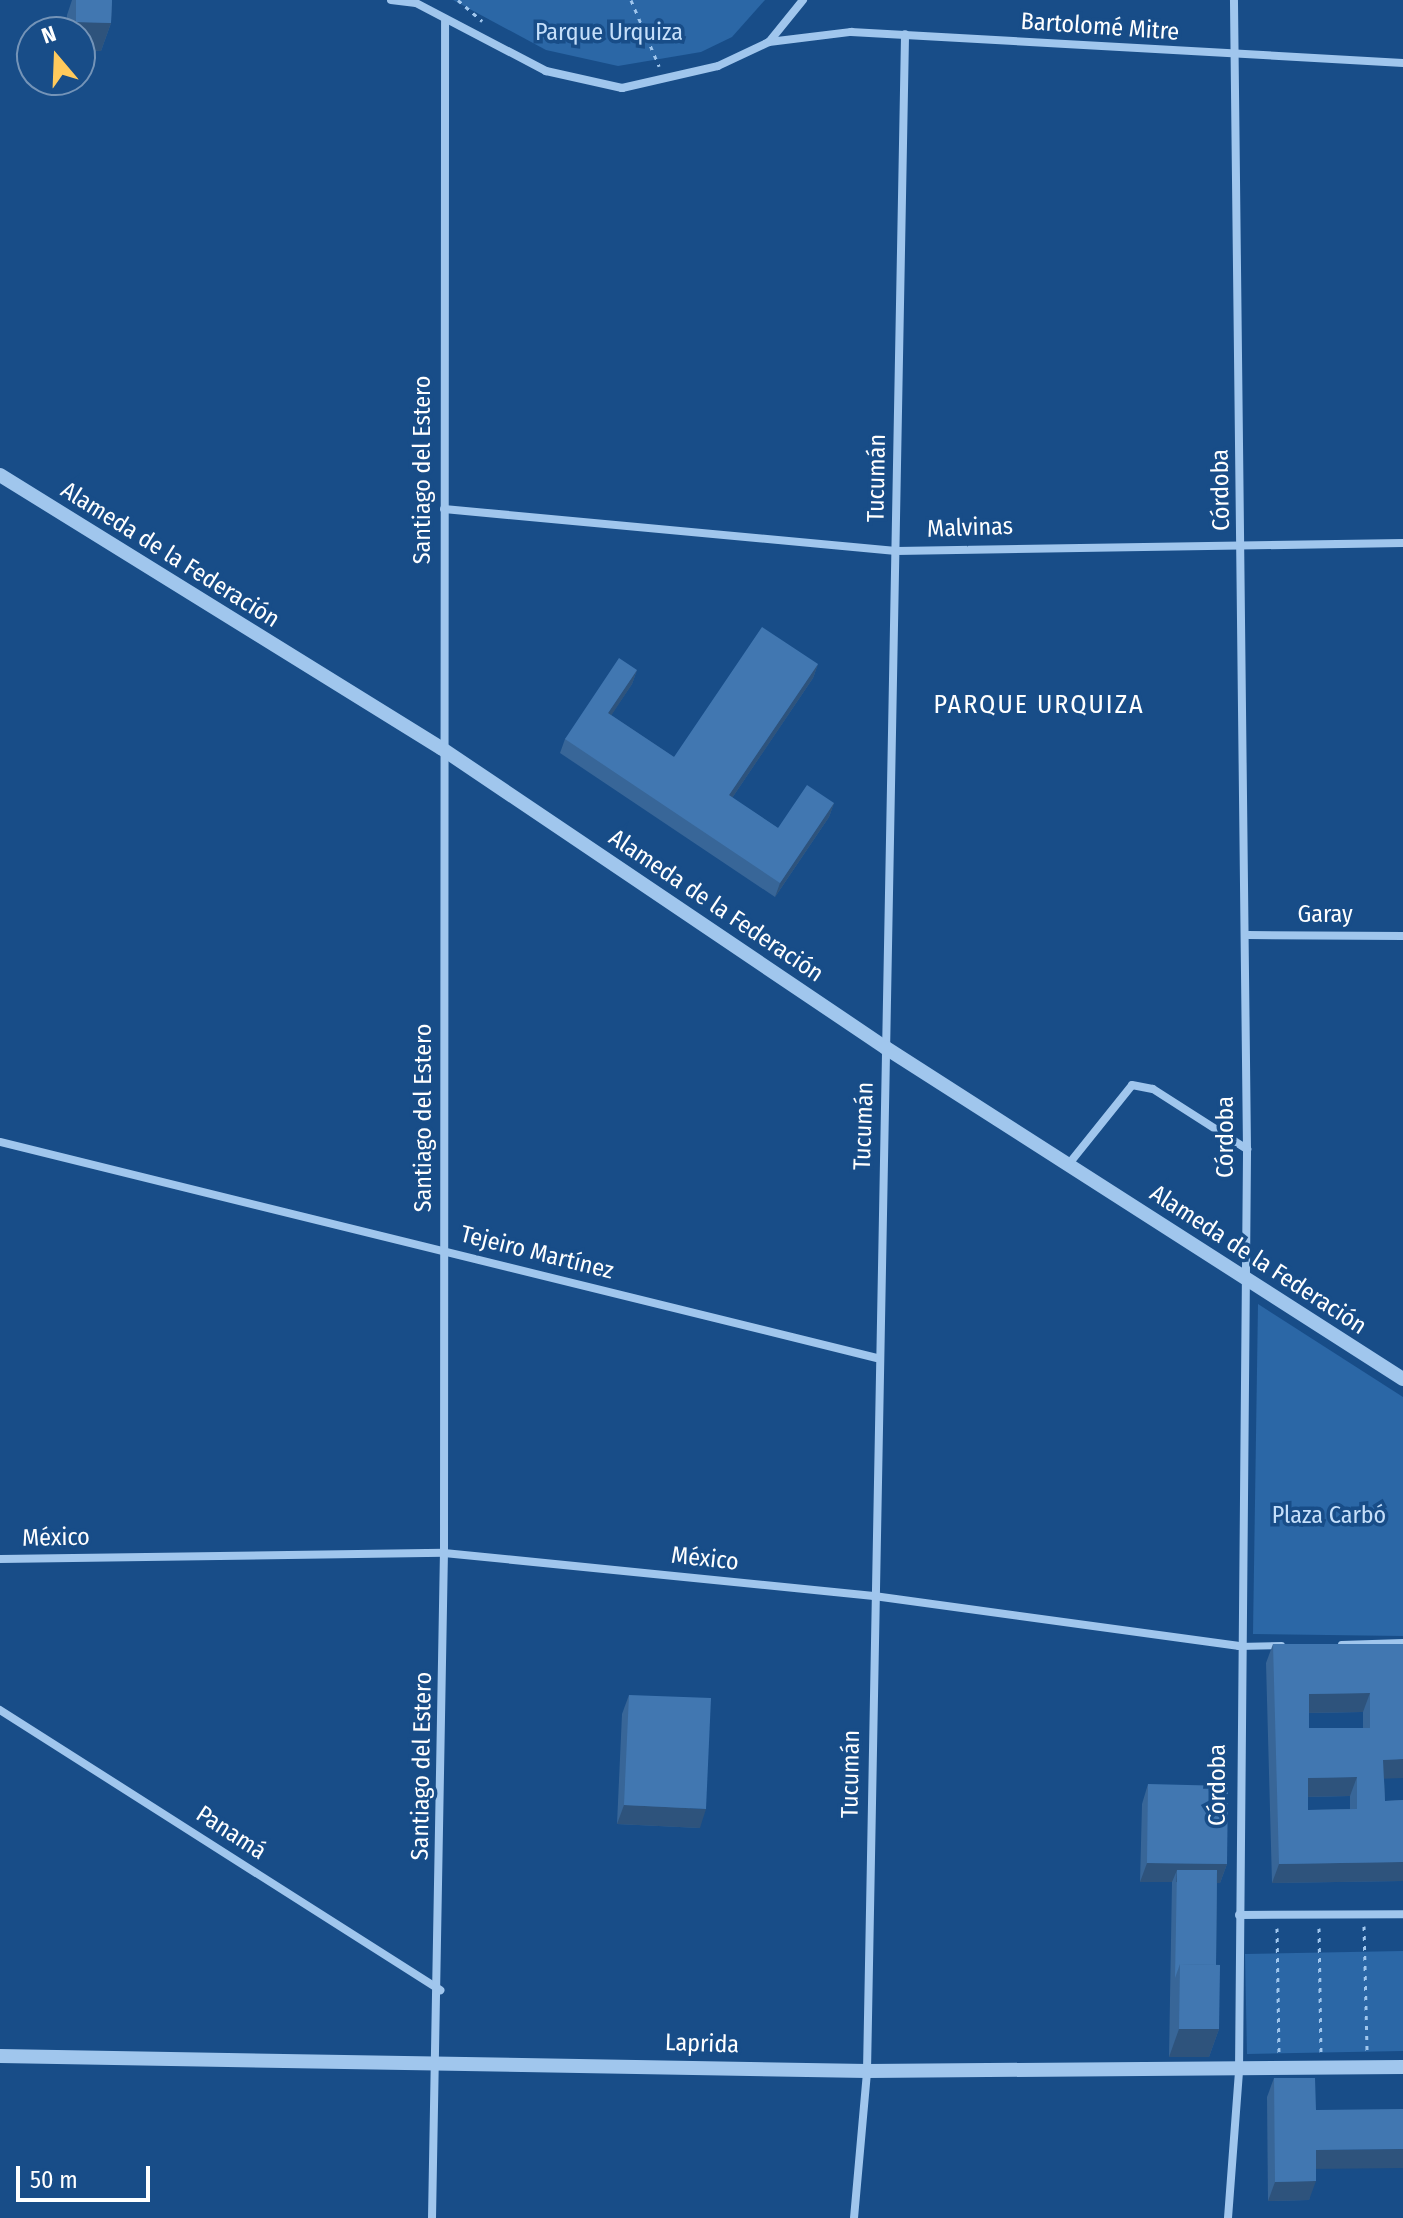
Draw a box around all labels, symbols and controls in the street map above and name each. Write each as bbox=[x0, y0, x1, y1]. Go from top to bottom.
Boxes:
street label: Bartolomé Mitre bbox=[1020, 7, 1180, 47]
north arrow bbox=[16, 16, 96, 96]
park label: Parque Urquiza bbox=[535, 19, 683, 47]
text: N bbox=[38, 20, 59, 50]
street label: Santiago del Estero bbox=[409, 376, 437, 564]
street label: Tucumán bbox=[862, 434, 892, 522]
street label: Córdoba bbox=[1206, 449, 1236, 531]
street label: Alameda de la Federación bbox=[55, 476, 285, 634]
street label: Malvinas bbox=[927, 512, 1013, 544]
district label: PARQUE URQUIZA bbox=[933, 689, 1145, 721]
street label: Alameda de la Federación bbox=[603, 823, 829, 989]
street label: Garay bbox=[1297, 901, 1353, 929]
street label: Santiago del Estero bbox=[410, 1024, 438, 1212]
street label: Tucumán bbox=[848, 1081, 880, 1171]
street label: Córdoba bbox=[1212, 1096, 1240, 1178]
street label: Alameda de la Federación bbox=[1144, 1179, 1372, 1341]
street label: Tejeiro Martínez bbox=[458, 1220, 616, 1286]
park label: Plaza Carbó bbox=[1272, 1502, 1386, 1530]
street label: México bbox=[22, 1523, 90, 1553]
street label: México bbox=[670, 1541, 740, 1577]
street label: Santiago del Estero bbox=[406, 1671, 438, 1861]
street label: Tucumán bbox=[836, 1730, 866, 1818]
street label: Córdoba bbox=[1204, 1744, 1232, 1826]
street label: Panamá bbox=[191, 1800, 271, 1866]
street label: Laprida bbox=[665, 2028, 739, 2060]
scale bar bbox=[20, 2150, 154, 2200]
text: 50 m bbox=[30, 2166, 78, 2194]

